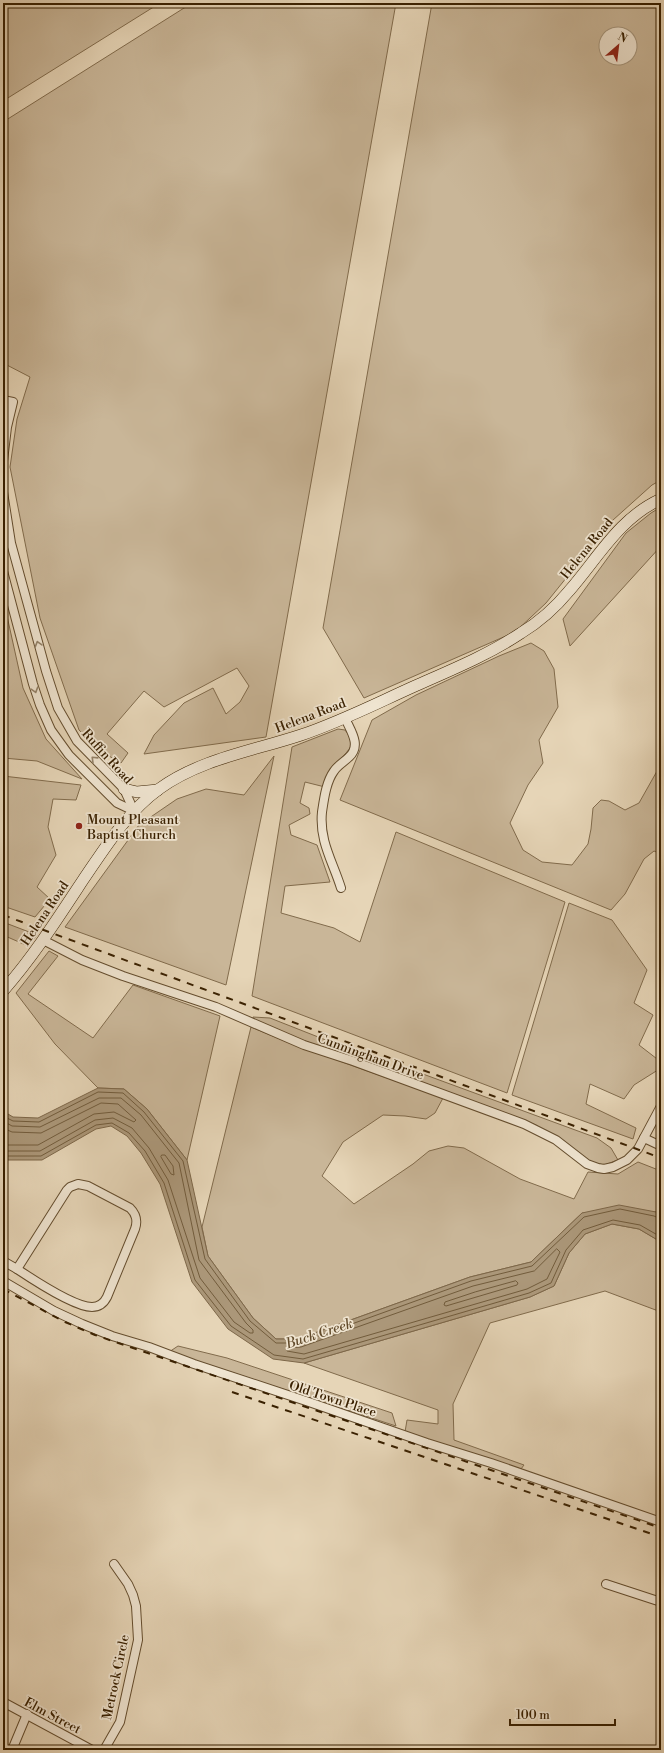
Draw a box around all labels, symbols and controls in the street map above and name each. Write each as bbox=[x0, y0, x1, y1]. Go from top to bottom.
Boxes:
north arrow bbox=[598, 26, 638, 66]
text: N bbox=[615, 30, 630, 46]
street label: Helena Road bbox=[557, 514, 617, 583]
one-way arrow bbox=[34, 640, 43, 647]
one-way arrow bbox=[30, 686, 39, 693]
street label: Helena Road bbox=[273, 695, 349, 737]
street label: Ruffin Road bbox=[78, 726, 137, 788]
one-way arrow bbox=[91, 756, 99, 764]
place label: Mount Pleasant Baptist Church bbox=[86, 812, 179, 843]
marker: Mount Pleasant Baptist Church bbox=[74, 821, 84, 831]
street label: Helena Road bbox=[17, 878, 73, 949]
street label: Cunningham Drive bbox=[315, 1030, 426, 1084]
water label: Buck Creek bbox=[282, 1315, 355, 1354]
street label: Old Town Place bbox=[287, 1377, 379, 1421]
street label: Metrock Circle bbox=[99, 1633, 133, 1721]
street label: Elm Street bbox=[21, 1694, 84, 1738]
scale bar bbox=[510, 1701, 615, 1727]
text: 100 m bbox=[516, 1708, 550, 1723]

